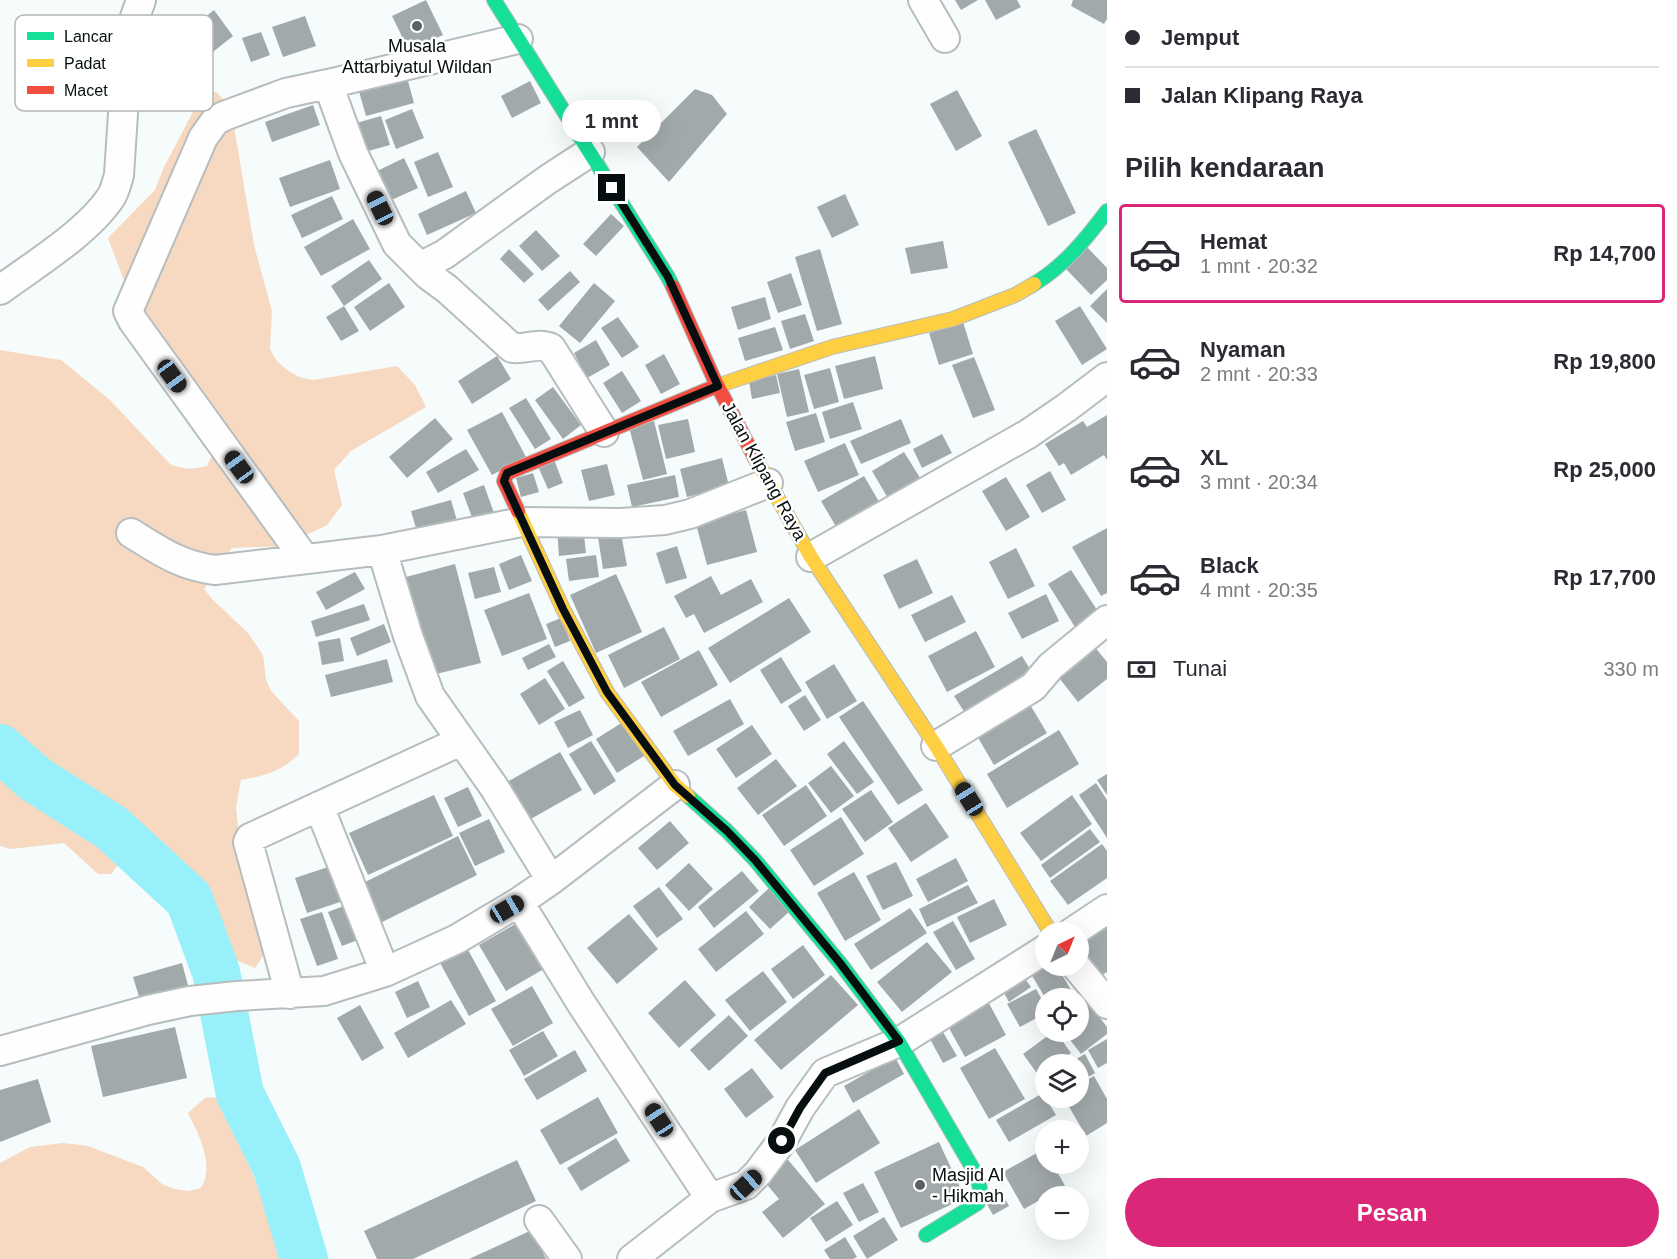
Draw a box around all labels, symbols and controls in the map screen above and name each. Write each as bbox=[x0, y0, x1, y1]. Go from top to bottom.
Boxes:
legend bbox=[15, 15, 213, 111]
marker: Musala Attarbiyatul Wildan bbox=[410, 19, 424, 33]
text: Jemput bbox=[1161, 25, 1239, 50]
text: Lancar bbox=[64, 28, 114, 45]
place label: Musala Attarbiyatul Wildan bbox=[342, 36, 492, 77]
text: Padat bbox=[64, 55, 106, 72]
text: Macet bbox=[64, 82, 108, 99]
text: Jalan Klipang Raya bbox=[1161, 83, 1363, 108]
callout: 1 mnt bbox=[562, 101, 662, 143]
text: 1 mnt bbox=[585, 110, 638, 132]
text: Pilih kendaraan bbox=[1125, 153, 1325, 183]
route end bbox=[598, 174, 625, 201]
car bbox=[364, 188, 396, 228]
icon: car bbox=[1128, 227, 1182, 281]
text: Hemat bbox=[1200, 229, 1267, 254]
text: Rp 14,700 bbox=[1553, 241, 1656, 266]
text: 1 mnt · 20:32 bbox=[1200, 255, 1318, 277]
icon: car bbox=[1128, 335, 1182, 389]
text: Nyaman bbox=[1200, 337, 1286, 362]
text: Rp 19,800 bbox=[1553, 349, 1656, 374]
car bbox=[154, 356, 190, 396]
text: 2 mnt · 20:33 bbox=[1200, 363, 1318, 385]
street label: Jalan Klipang Raya bbox=[718, 398, 811, 545]
icon: car bbox=[1128, 443, 1182, 497]
text: XL bbox=[1200, 445, 1228, 470]
car bbox=[221, 447, 257, 487]
text: Rp 25,000 bbox=[1553, 457, 1656, 482]
text: 3 mnt · 20:34 bbox=[1200, 471, 1318, 493]
icon: car bbox=[1128, 551, 1182, 605]
text: Black bbox=[1200, 553, 1259, 578]
text: Rp 17,700 bbox=[1553, 565, 1656, 590]
text: 4 mnt · 20:35 bbox=[1200, 579, 1318, 601]
icon: cash bbox=[1125, 653, 1158, 686]
text: Tunai bbox=[1173, 656, 1227, 681]
text: 330 m bbox=[1603, 658, 1659, 680]
car bbox=[952, 779, 986, 819]
car bbox=[487, 892, 527, 926]
north arrow bbox=[1035, 922, 1089, 976]
map controls bbox=[1035, 922, 1089, 1240]
button: locate bbox=[1035, 988, 1089, 1042]
button: layers bbox=[1035, 1054, 1089, 1108]
car bbox=[642, 1100, 676, 1140]
button: + bbox=[1035, 1120, 1089, 1174]
route start bbox=[768, 1127, 795, 1154]
place label: Masjid Al - Hikmah bbox=[932, 1165, 1004, 1206]
car bbox=[727, 1166, 765, 1204]
marker: Masjid Al - Hikmah bbox=[913, 1178, 927, 1192]
button: Pesan bbox=[1125, 1178, 1659, 1247]
button: − bbox=[1035, 1186, 1089, 1240]

